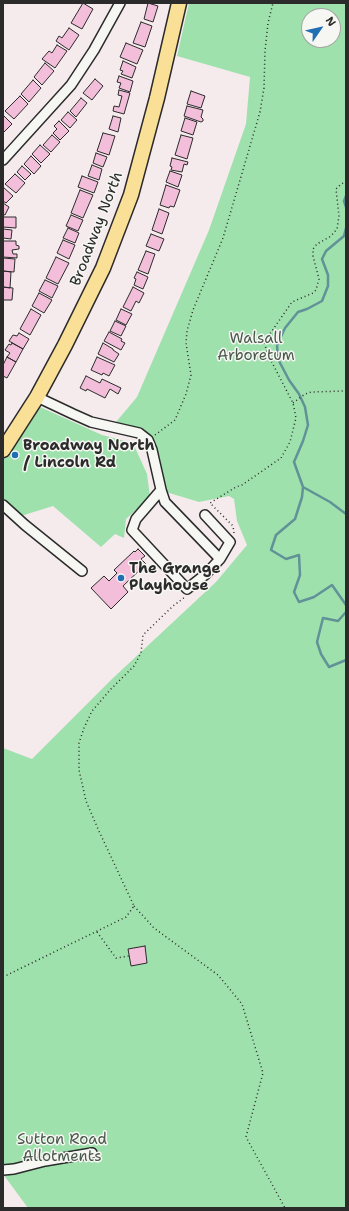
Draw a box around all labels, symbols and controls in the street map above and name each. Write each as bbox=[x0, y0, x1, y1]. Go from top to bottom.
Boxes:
north arrow bbox=[301, 8, 341, 48]
text: N bbox=[322, 14, 339, 29]
street label: Broadway North bbox=[67, 169, 127, 289]
park label: Walsall Arboretum bbox=[217, 330, 295, 365]
place label: Broadway North / Lincoln Rd bbox=[23, 437, 155, 472]
marker: Broadway North / Lincoln Rd bbox=[10, 450, 20, 460]
place label: The Grange Playhouse bbox=[129, 560, 221, 595]
marker: The Grange Playhouse bbox=[116, 573, 126, 583]
park label: Sutton Road Allotments bbox=[17, 1131, 107, 1166]

